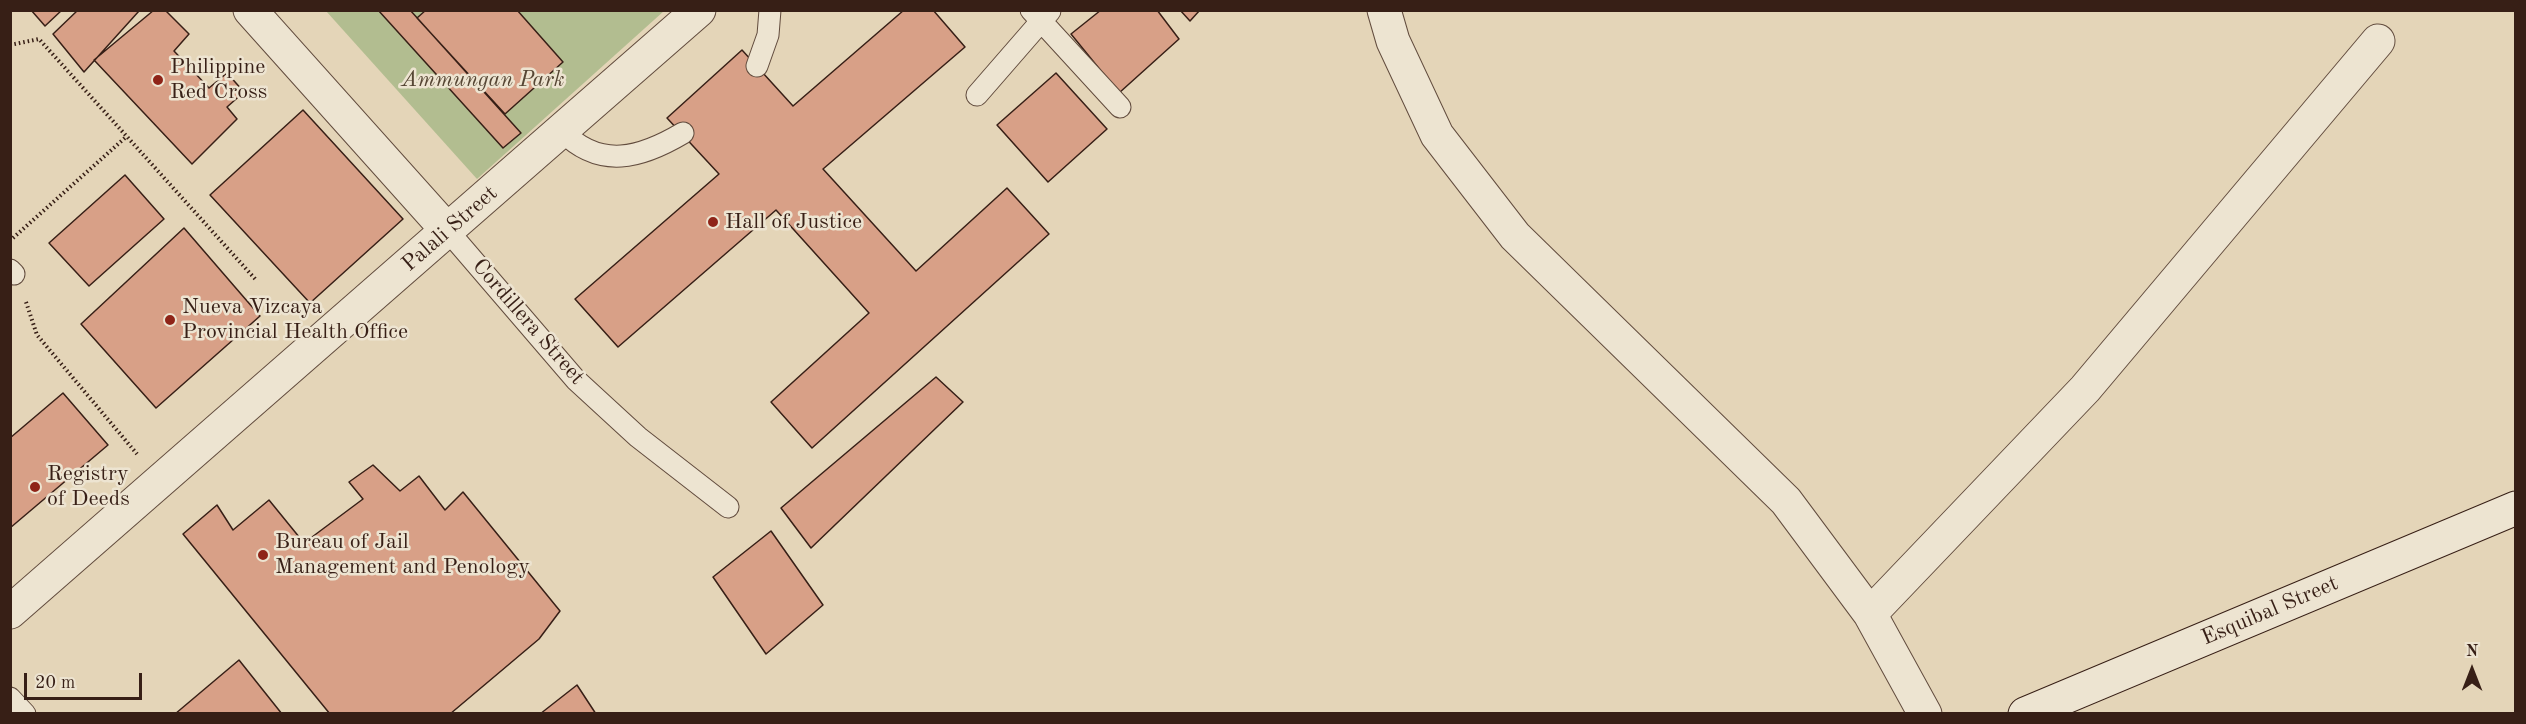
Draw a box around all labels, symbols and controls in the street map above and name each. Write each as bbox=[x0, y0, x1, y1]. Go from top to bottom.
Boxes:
place label: Philippine Red Cross bbox=[170, 54, 267, 106]
park label: Ammungan Park bbox=[401, 67, 565, 93]
marker: Philippine Red Cross bbox=[151, 73, 165, 87]
street label: Palali Street bbox=[397, 180, 503, 278]
place label: Hall of Justice bbox=[725, 209, 862, 235]
marker: Hall of Justice bbox=[706, 215, 720, 229]
street label: Cordillera Street bbox=[466, 254, 590, 390]
place label: Nueva Vizcaya Provincial Health Office bbox=[182, 294, 408, 346]
marker: Nueva Vizcaya Provincial Health Office bbox=[163, 313, 177, 327]
place label: Registry of Deeds bbox=[47, 461, 130, 512]
marker: Registry of Deeds bbox=[28, 480, 42, 494]
place label: Bureau of Jail Management and Penology bbox=[275, 529, 530, 580]
marker: Bureau of Jail Management and Penology bbox=[256, 548, 270, 562]
street label: Esquibal Street bbox=[2198, 570, 2342, 652]
north arrow bbox=[2442, 640, 2502, 700]
text: N bbox=[2466, 644, 2478, 660]
scale bar bbox=[27, 661, 146, 699]
text: 20 m bbox=[35, 674, 75, 692]

